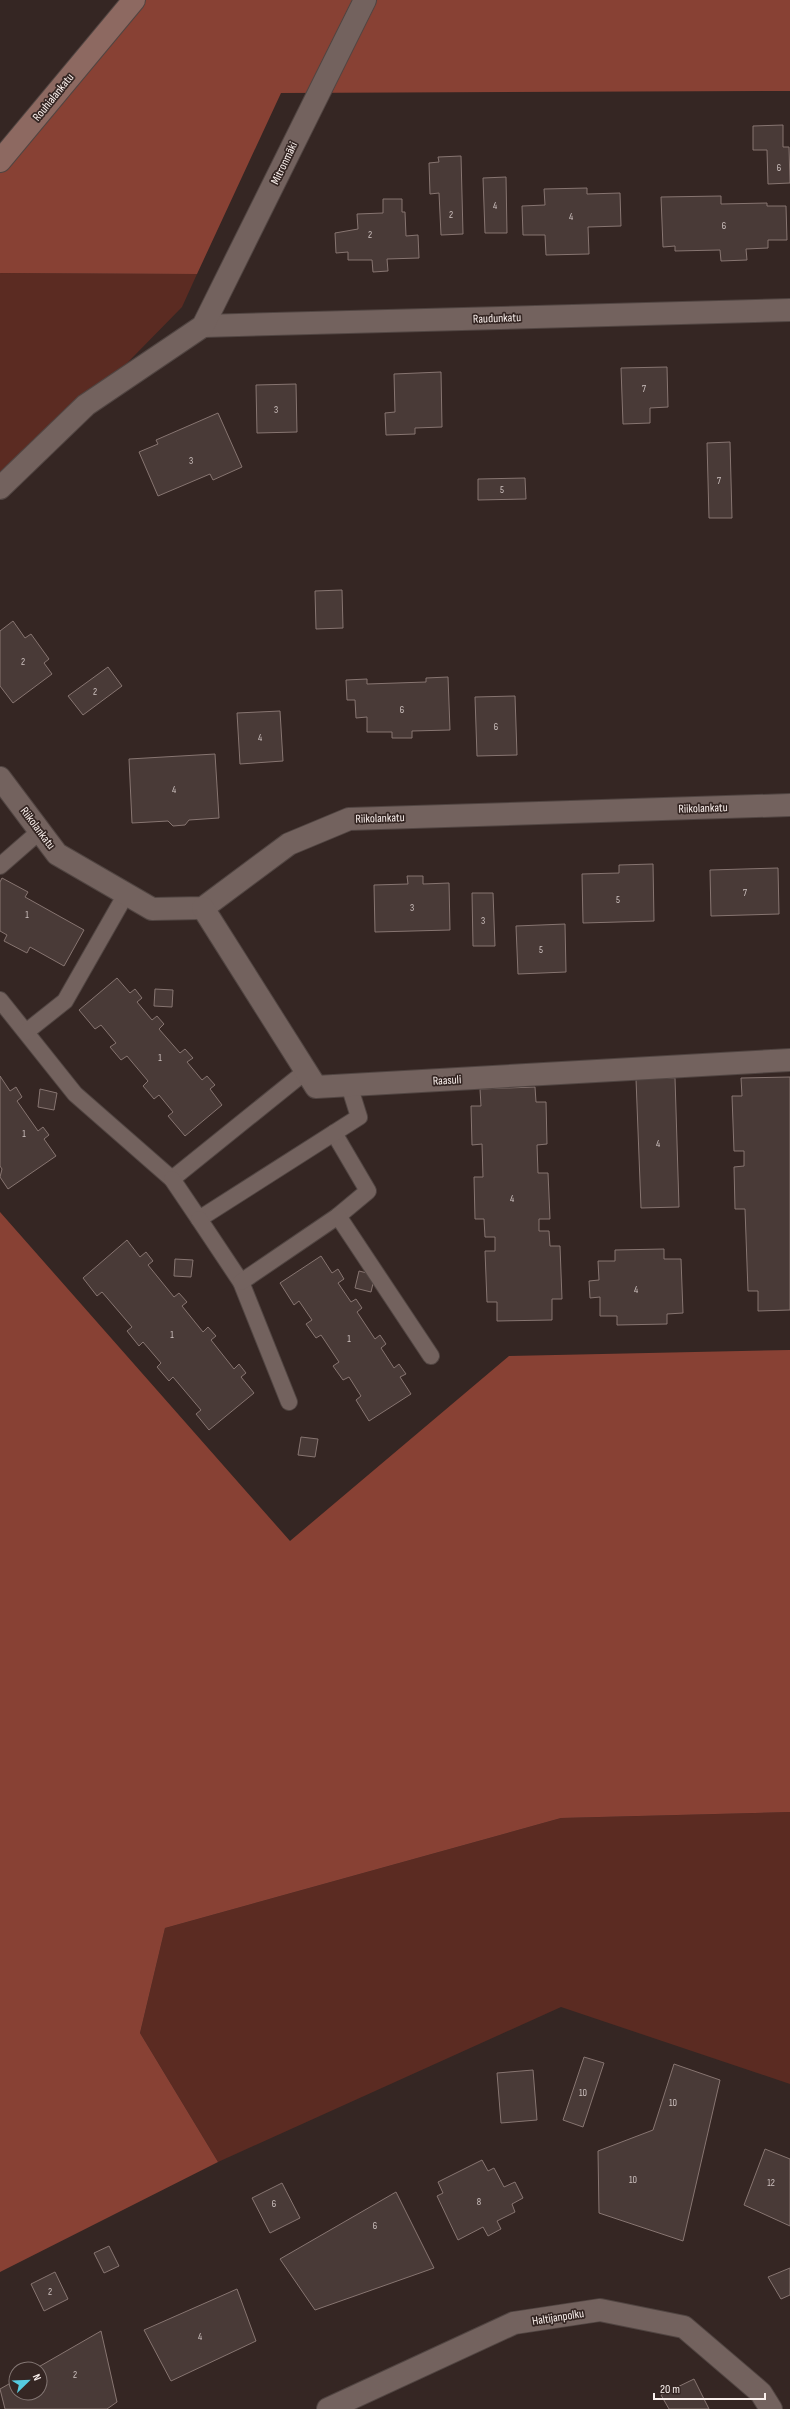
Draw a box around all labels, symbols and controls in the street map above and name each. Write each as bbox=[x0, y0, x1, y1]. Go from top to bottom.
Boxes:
street label: Rouhialankatu bbox=[30, 70, 77, 124]
street label: Mitronmäki bbox=[268, 139, 301, 187]
house number: 6 bbox=[777, 162, 781, 174]
house number: 4 bbox=[493, 200, 497, 212]
house number: 2 bbox=[449, 209, 453, 221]
house number: 4 bbox=[569, 211, 573, 223]
house number: 6 bbox=[722, 220, 726, 232]
house number: 2 bbox=[368, 229, 372, 241]
street label: Raudunkatu bbox=[473, 310, 521, 327]
house number: 7 bbox=[642, 383, 646, 395]
house number: 3 bbox=[274, 404, 278, 416]
house number: 3 bbox=[189, 455, 193, 467]
house number: 7 bbox=[717, 475, 721, 487]
house number: 5 bbox=[500, 484, 504, 496]
house number: 2 bbox=[21, 656, 25, 668]
house number: 2 bbox=[93, 686, 97, 698]
house number: 6 bbox=[400, 704, 404, 716]
house number: 6 bbox=[494, 721, 498, 733]
house number: 4 bbox=[258, 732, 262, 744]
house number: 4 bbox=[172, 784, 176, 796]
street label: Riikolankatu bbox=[678, 800, 728, 817]
street label: Riikolankatu bbox=[17, 804, 58, 852]
street label: Riikolankatu bbox=[355, 810, 405, 827]
house number: 7 bbox=[743, 887, 747, 899]
house number: 5 bbox=[616, 894, 620, 906]
house number: 3 bbox=[410, 902, 414, 914]
house number: 1 bbox=[25, 909, 29, 921]
house number: 3 bbox=[481, 915, 485, 927]
house number: 5 bbox=[539, 944, 543, 956]
house number: 1 bbox=[158, 1052, 162, 1064]
street label: Raasuli bbox=[432, 1072, 462, 1089]
house number: 1 bbox=[22, 1128, 26, 1140]
house number: 4 bbox=[656, 1138, 660, 1150]
house number: 4 bbox=[510, 1193, 514, 1205]
house number: 4 bbox=[634, 1284, 638, 1296]
house number: 1 bbox=[170, 1329, 174, 1341]
house number: 1 bbox=[347, 1333, 351, 1345]
house number: 10 bbox=[579, 2087, 587, 2099]
house number: 10 bbox=[669, 2097, 677, 2109]
house number: 10 bbox=[629, 2174, 637, 2186]
house number: 12 bbox=[767, 2177, 775, 2189]
house number: 8 bbox=[477, 2196, 481, 2208]
house number: 6 bbox=[272, 2198, 276, 2210]
house number: 6 bbox=[373, 2220, 377, 2232]
house number: 2 bbox=[48, 2286, 52, 2298]
street label: Haltijanpolku bbox=[531, 2306, 585, 2329]
house number: 4 bbox=[198, 2331, 202, 2343]
north arrow bbox=[8, 2361, 48, 2401]
house number: 2 bbox=[73, 2369, 77, 2381]
text: N bbox=[30, 2372, 44, 2383]
scale bar bbox=[654, 2375, 765, 2401]
text: 20 m bbox=[660, 2382, 680, 2397]

